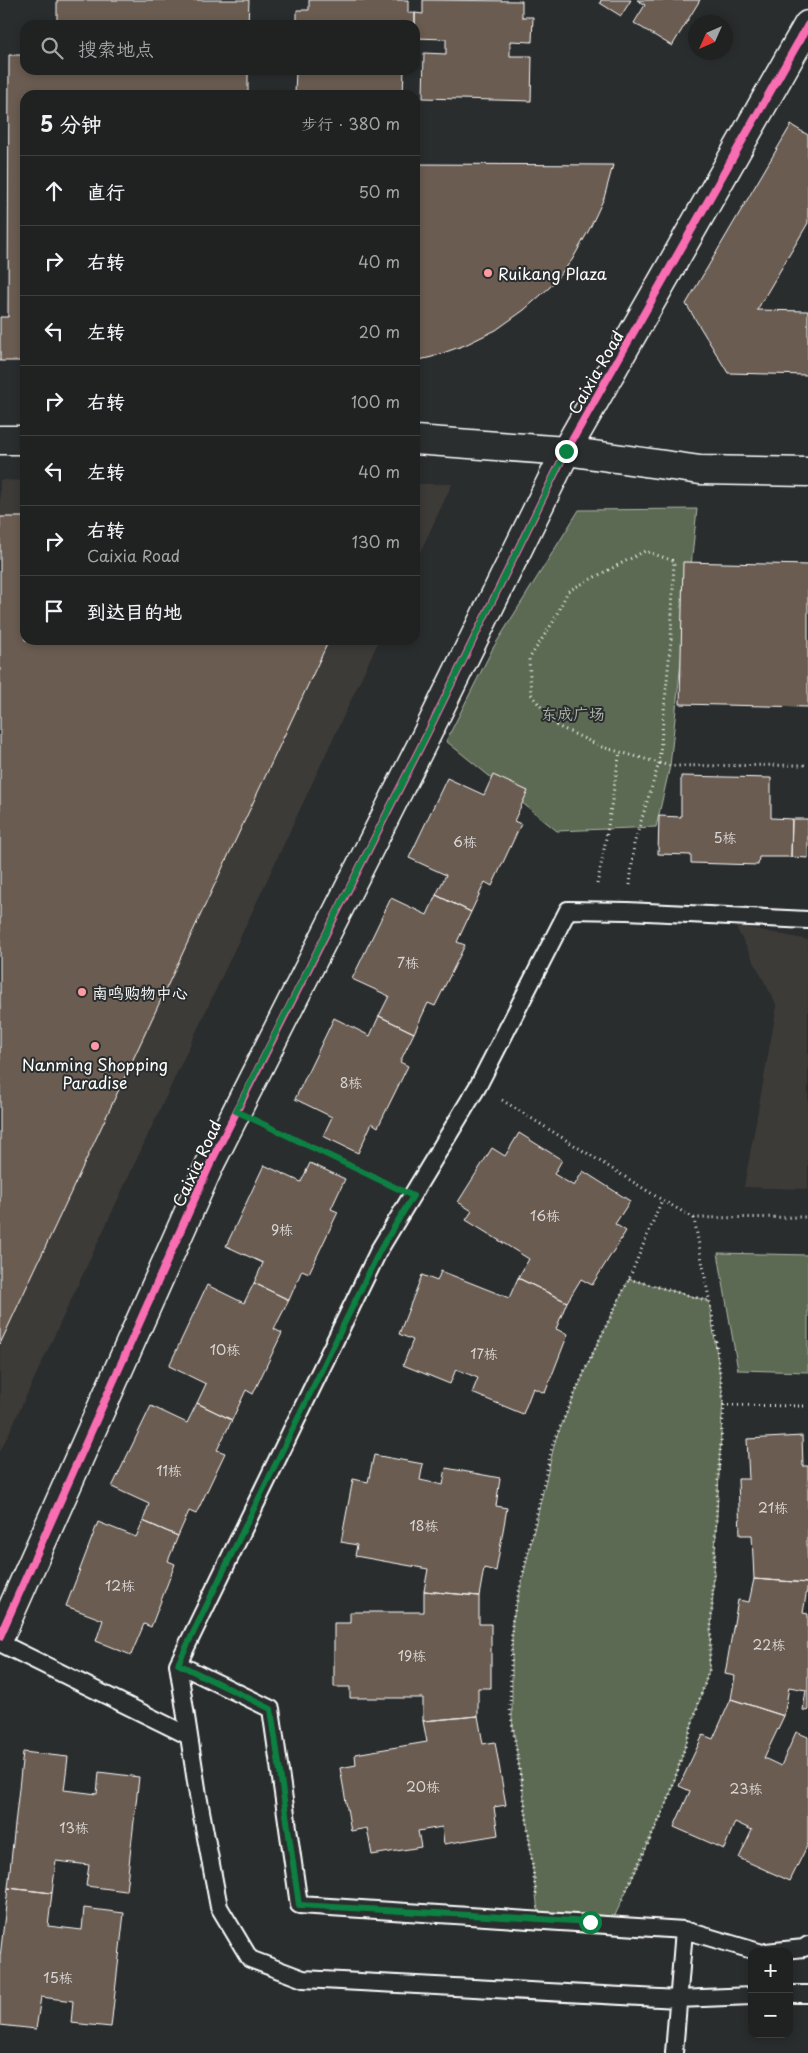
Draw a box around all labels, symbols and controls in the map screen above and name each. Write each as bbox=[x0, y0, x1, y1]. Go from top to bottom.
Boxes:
north arrow bbox=[688, 15, 733, 60]
search box bbox=[20, 20, 420, 75]
icon: search bbox=[38, 34, 66, 62]
text: 搜索地点 bbox=[78, 34, 154, 62]
text: 5 分钟 bbox=[40, 107, 102, 139]
text: 步行 · 380 m bbox=[301, 111, 400, 135]
icon: ahead bbox=[40, 177, 68, 205]
text: 直行 bbox=[87, 177, 125, 205]
text: 50 m bbox=[359, 179, 400, 203]
icon: right bbox=[40, 247, 68, 275]
text: 右转 bbox=[87, 247, 125, 275]
text: 40 m bbox=[358, 249, 400, 273]
place label: Ruikang Plaza bbox=[498, 261, 607, 285]
marker: Ruikang Plaza bbox=[482, 267, 494, 279]
icon: left bbox=[40, 317, 68, 345]
text: 左转 bbox=[87, 317, 125, 345]
text: 20 m bbox=[359, 319, 400, 343]
street label: Caixia Road bbox=[561, 326, 629, 418]
icon: right bbox=[40, 387, 68, 415]
text: 右转 bbox=[87, 387, 125, 415]
text: 100 m bbox=[351, 389, 400, 413]
route end bbox=[555, 440, 578, 463]
icon: left bbox=[40, 457, 68, 485]
text: 左转 bbox=[87, 457, 125, 485]
text: 40 m bbox=[358, 459, 400, 483]
text: 右转 bbox=[87, 515, 125, 543]
icon: right bbox=[40, 527, 68, 555]
text: 130 m bbox=[352, 529, 400, 553]
text: Caixia Road bbox=[87, 543, 180, 567]
icon: arrive bbox=[40, 597, 68, 625]
text: 到达目的地 bbox=[87, 597, 182, 625]
park label: 东成广场 bbox=[541, 701, 605, 725]
house number: 5栋 bbox=[713, 827, 737, 848]
house number: 6栋 bbox=[453, 831, 477, 852]
house number: 7栋 bbox=[397, 952, 419, 973]
place label: 南鸣购物中心 bbox=[92, 980, 188, 1004]
marker: 南鸣购物中心 bbox=[76, 986, 88, 998]
marker: Nanming Shopping Paradise bbox=[89, 1040, 101, 1052]
place label: Nanming Shopping Paradise bbox=[22, 1052, 168, 1094]
house number: 8栋 bbox=[340, 1072, 362, 1093]
street label: Caixia Road bbox=[165, 1116, 227, 1210]
house number: 16栋 bbox=[530, 1205, 560, 1226]
house number: 9栋 bbox=[271, 1219, 293, 1240]
house number: 10栋 bbox=[210, 1339, 240, 1360]
house number: 17栋 bbox=[470, 1343, 498, 1364]
house number: 11栋 bbox=[156, 1460, 182, 1481]
house number: 21栋 bbox=[758, 1497, 788, 1518]
house number: 18栋 bbox=[409, 1515, 439, 1536]
house number: 12栋 bbox=[105, 1575, 135, 1596]
house number: 22栋 bbox=[753, 1634, 785, 1655]
house number: 19栋 bbox=[398, 1645, 426, 1666]
house number: 20栋 bbox=[406, 1776, 440, 1797]
house number: 23栋 bbox=[730, 1778, 762, 1799]
house number: 13栋 bbox=[59, 1817, 89, 1838]
route start bbox=[579, 1911, 602, 1934]
map controls bbox=[748, 1948, 793, 2038]
button: + bbox=[748, 1948, 793, 1993]
house number: 15栋 bbox=[43, 1967, 73, 1988]
button: − bbox=[748, 1993, 793, 2038]

